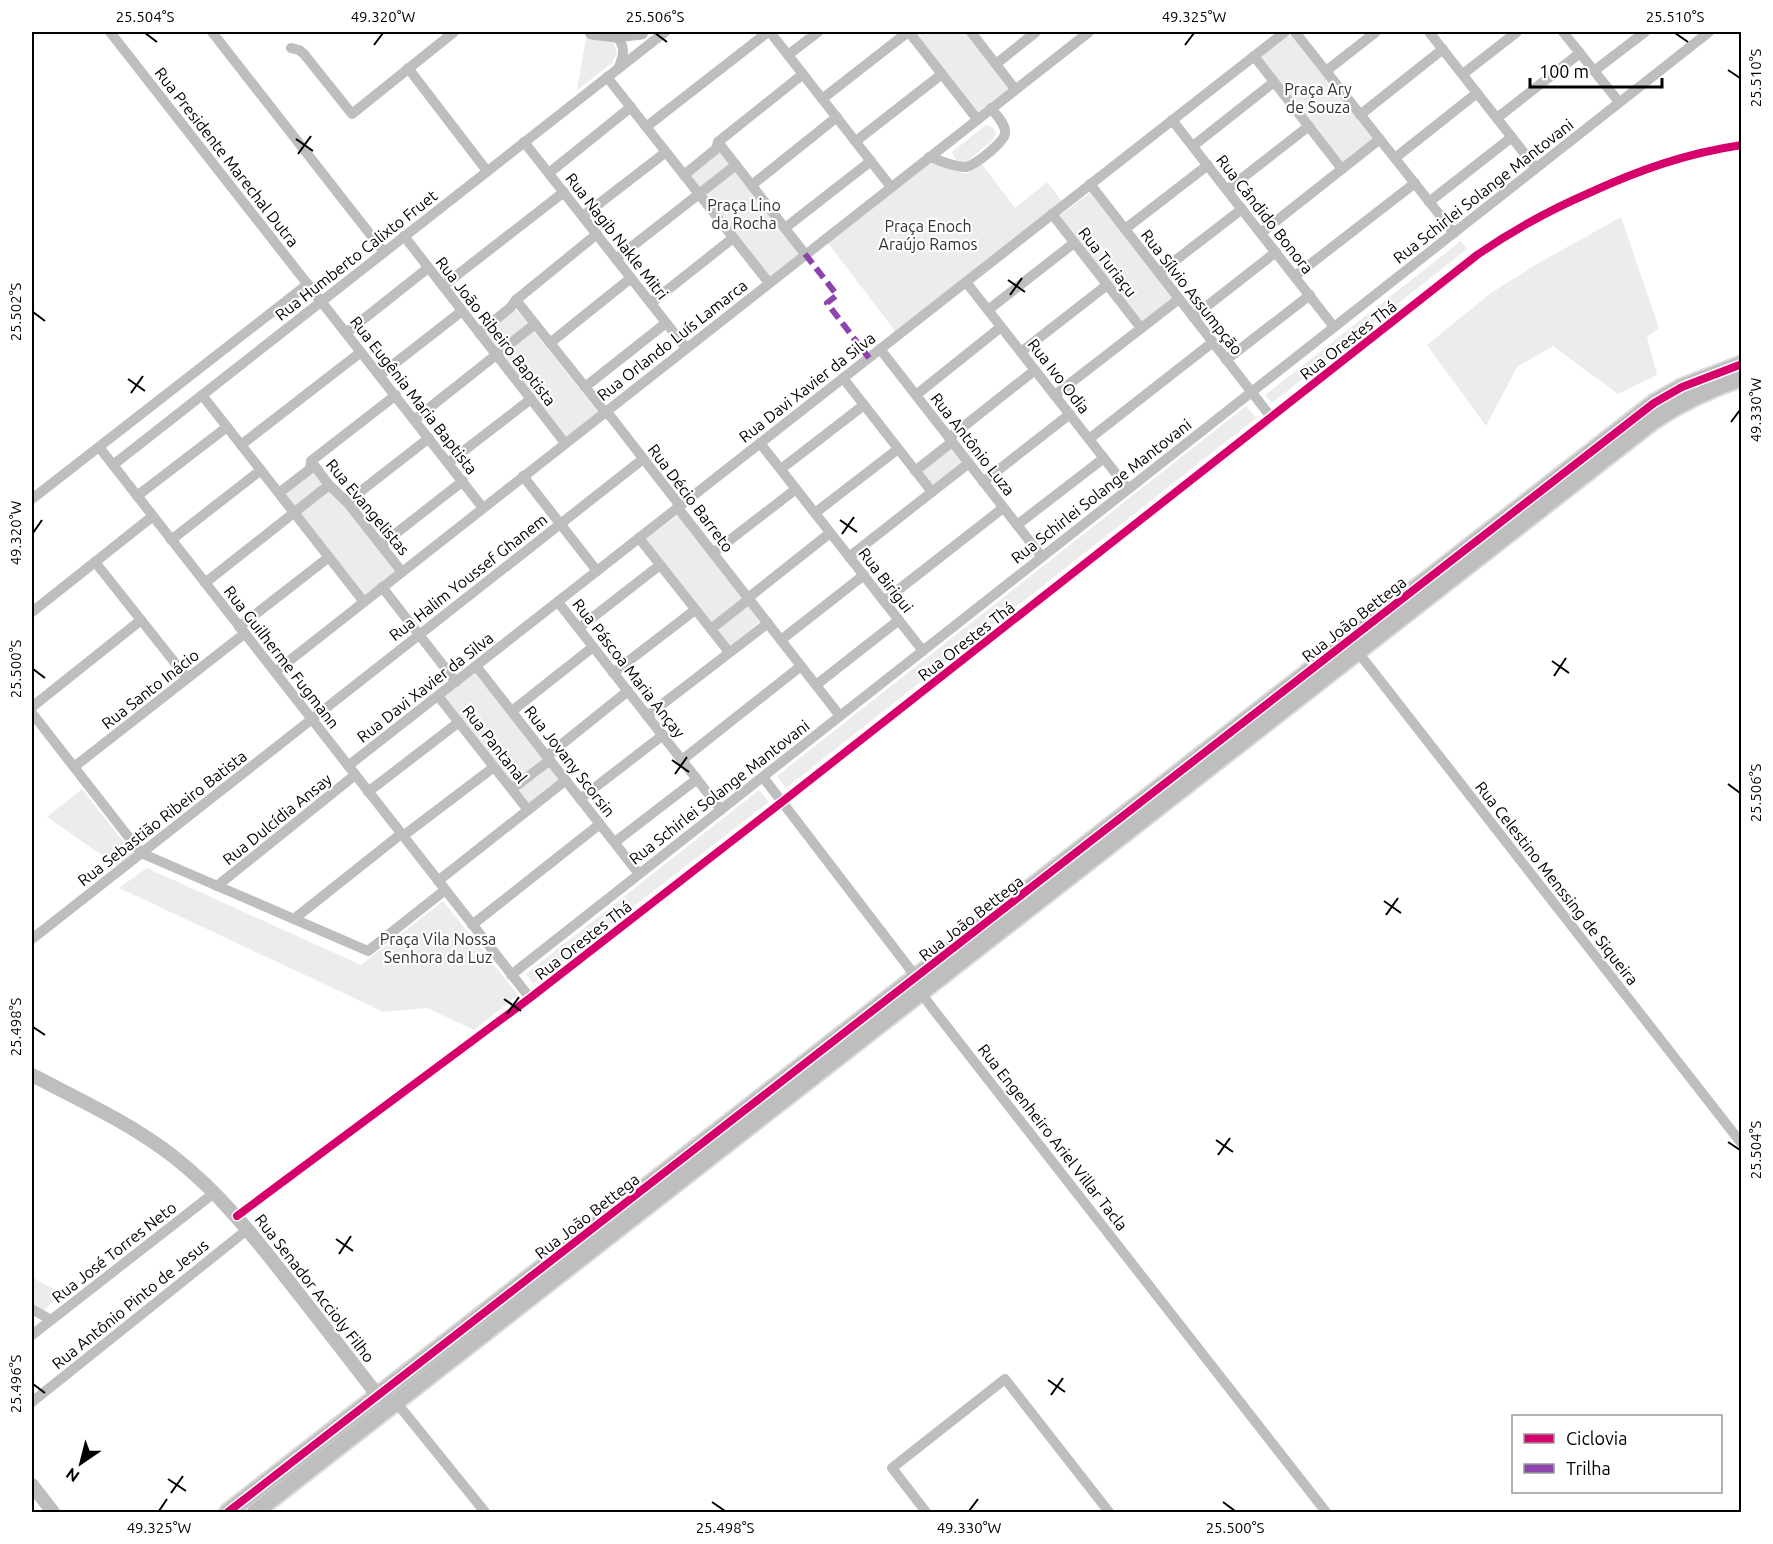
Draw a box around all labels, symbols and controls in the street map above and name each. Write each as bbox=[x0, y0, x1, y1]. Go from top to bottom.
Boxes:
text: 25.504°S bbox=[116, 8, 174, 25]
text: 49.320°W bbox=[351, 8, 415, 25]
text: 25.506°S bbox=[626, 8, 684, 25]
text: 49.325°W bbox=[1162, 8, 1226, 25]
text: 25.510°S bbox=[1646, 8, 1704, 25]
text: 25.510°S bbox=[1747, 49, 1764, 107]
scale bar bbox=[1530, 51, 1662, 89]
text: 100 m bbox=[1539, 61, 1589, 81]
street label: Rua Presidente Marechal Dutra bbox=[151, 64, 303, 250]
park label: Praça Ary de Souza bbox=[1284, 80, 1352, 116]
street label: Rua Schirlei Solange Mantovani bbox=[1389, 115, 1577, 267]
street label: Rua Cândido Bonora bbox=[1213, 151, 1317, 277]
street label: Rua Nagib Nakle Mitri bbox=[562, 169, 672, 303]
street label: Rua Humberto Calixto Fruet bbox=[271, 186, 441, 324]
park label: Praça Lino da Rocha bbox=[707, 196, 781, 232]
park label: Praça Enoch Araújo Ramos bbox=[879, 217, 978, 253]
street label: Rua Turiaçu bbox=[1075, 224, 1141, 300]
street label: Rua Sílvio Assumpção bbox=[1138, 226, 1246, 358]
street label: Rua João Ribeiro Baptista bbox=[432, 253, 560, 409]
street label: Rua Orlando Luís Lamarca bbox=[593, 276, 751, 404]
text: 25.502°S bbox=[7, 283, 24, 341]
street label: Rua Orestes Thá bbox=[1296, 297, 1400, 383]
street label: Rua Eugênia Maria Baptista bbox=[347, 313, 481, 477]
street label: Rua Davi Xavier da Silva bbox=[735, 328, 879, 446]
street label: Rua Ivo Odia bbox=[1024, 335, 1094, 417]
text: 49.330°W bbox=[1747, 378, 1764, 442]
street label: Rua Antônio Luza bbox=[927, 389, 1019, 499]
street label: Rua Schirlei Solange Mantovani bbox=[1007, 415, 1195, 567]
street label: Rua Décio Barreto bbox=[645, 441, 737, 555]
street label: Rua Evangelistas bbox=[323, 455, 413, 559]
text: 49.320°W bbox=[7, 501, 24, 565]
street label: Rua Halim Youssef Ghanem bbox=[386, 510, 550, 644]
street label: Rua Birigui bbox=[855, 544, 917, 616]
street label: Rua João Bettega bbox=[1298, 573, 1410, 665]
street label: Rua Guilherme Fugmann bbox=[221, 582, 343, 732]
street label: Rua Páscoa Maria Ançay bbox=[569, 595, 689, 741]
street label: Rua Orestes Thá bbox=[914, 598, 1018, 684]
street label: Rua Davi Xavier da Silva bbox=[353, 628, 497, 746]
text: 25.500°S bbox=[7, 640, 24, 698]
street label: Rua Santo Inácio bbox=[98, 646, 202, 732]
street label: Rua Pantanal bbox=[459, 701, 531, 787]
street label: Rua Jovany Scorsin bbox=[521, 702, 619, 820]
street label: Rua Schirlei Solange Mantovani bbox=[625, 716, 813, 868]
street label: Rua Sebastião Ribeiro Batista bbox=[74, 747, 250, 889]
text: 25.506°S bbox=[1747, 764, 1764, 822]
street label: Rua Dulcídia Ansay bbox=[219, 770, 335, 868]
street label: Rua Celestino Menssing de Siqueira bbox=[1472, 778, 1642, 988]
street label: Rua João Bettega bbox=[915, 872, 1027, 964]
street label: Rua Orestes Thá bbox=[531, 897, 635, 983]
park label: Praça Vila Nossa Senhora da Luz bbox=[380, 930, 496, 966]
text: 25.498°S bbox=[7, 998, 24, 1056]
street label: Rua Engenheiro Ariel Villar Tacla bbox=[975, 1040, 1131, 1234]
text: 25.504°S bbox=[1747, 1121, 1764, 1179]
street label: Rua João Bettega bbox=[531, 1170, 643, 1262]
street label: Rua José Torres Neto bbox=[48, 1198, 180, 1306]
street label: Rua Senador Accioly Filho bbox=[252, 1210, 378, 1366]
street label: Rua Antônio Pinto de Jesus bbox=[48, 1235, 212, 1373]
text: 25.496°S bbox=[7, 1355, 24, 1413]
legend bbox=[1512, 1415, 1722, 1493]
text: Ciclovia bbox=[1566, 1428, 1627, 1448]
north arrow bbox=[51, 1433, 111, 1493]
text: Trilha bbox=[1566, 1458, 1611, 1478]
text: N bbox=[62, 1464, 82, 1486]
text: 49.325°W bbox=[127, 1519, 191, 1536]
text: 25.498°S bbox=[696, 1519, 754, 1536]
text: 49.330°W bbox=[937, 1519, 1001, 1536]
text: 25.500°S bbox=[1206, 1519, 1264, 1536]

